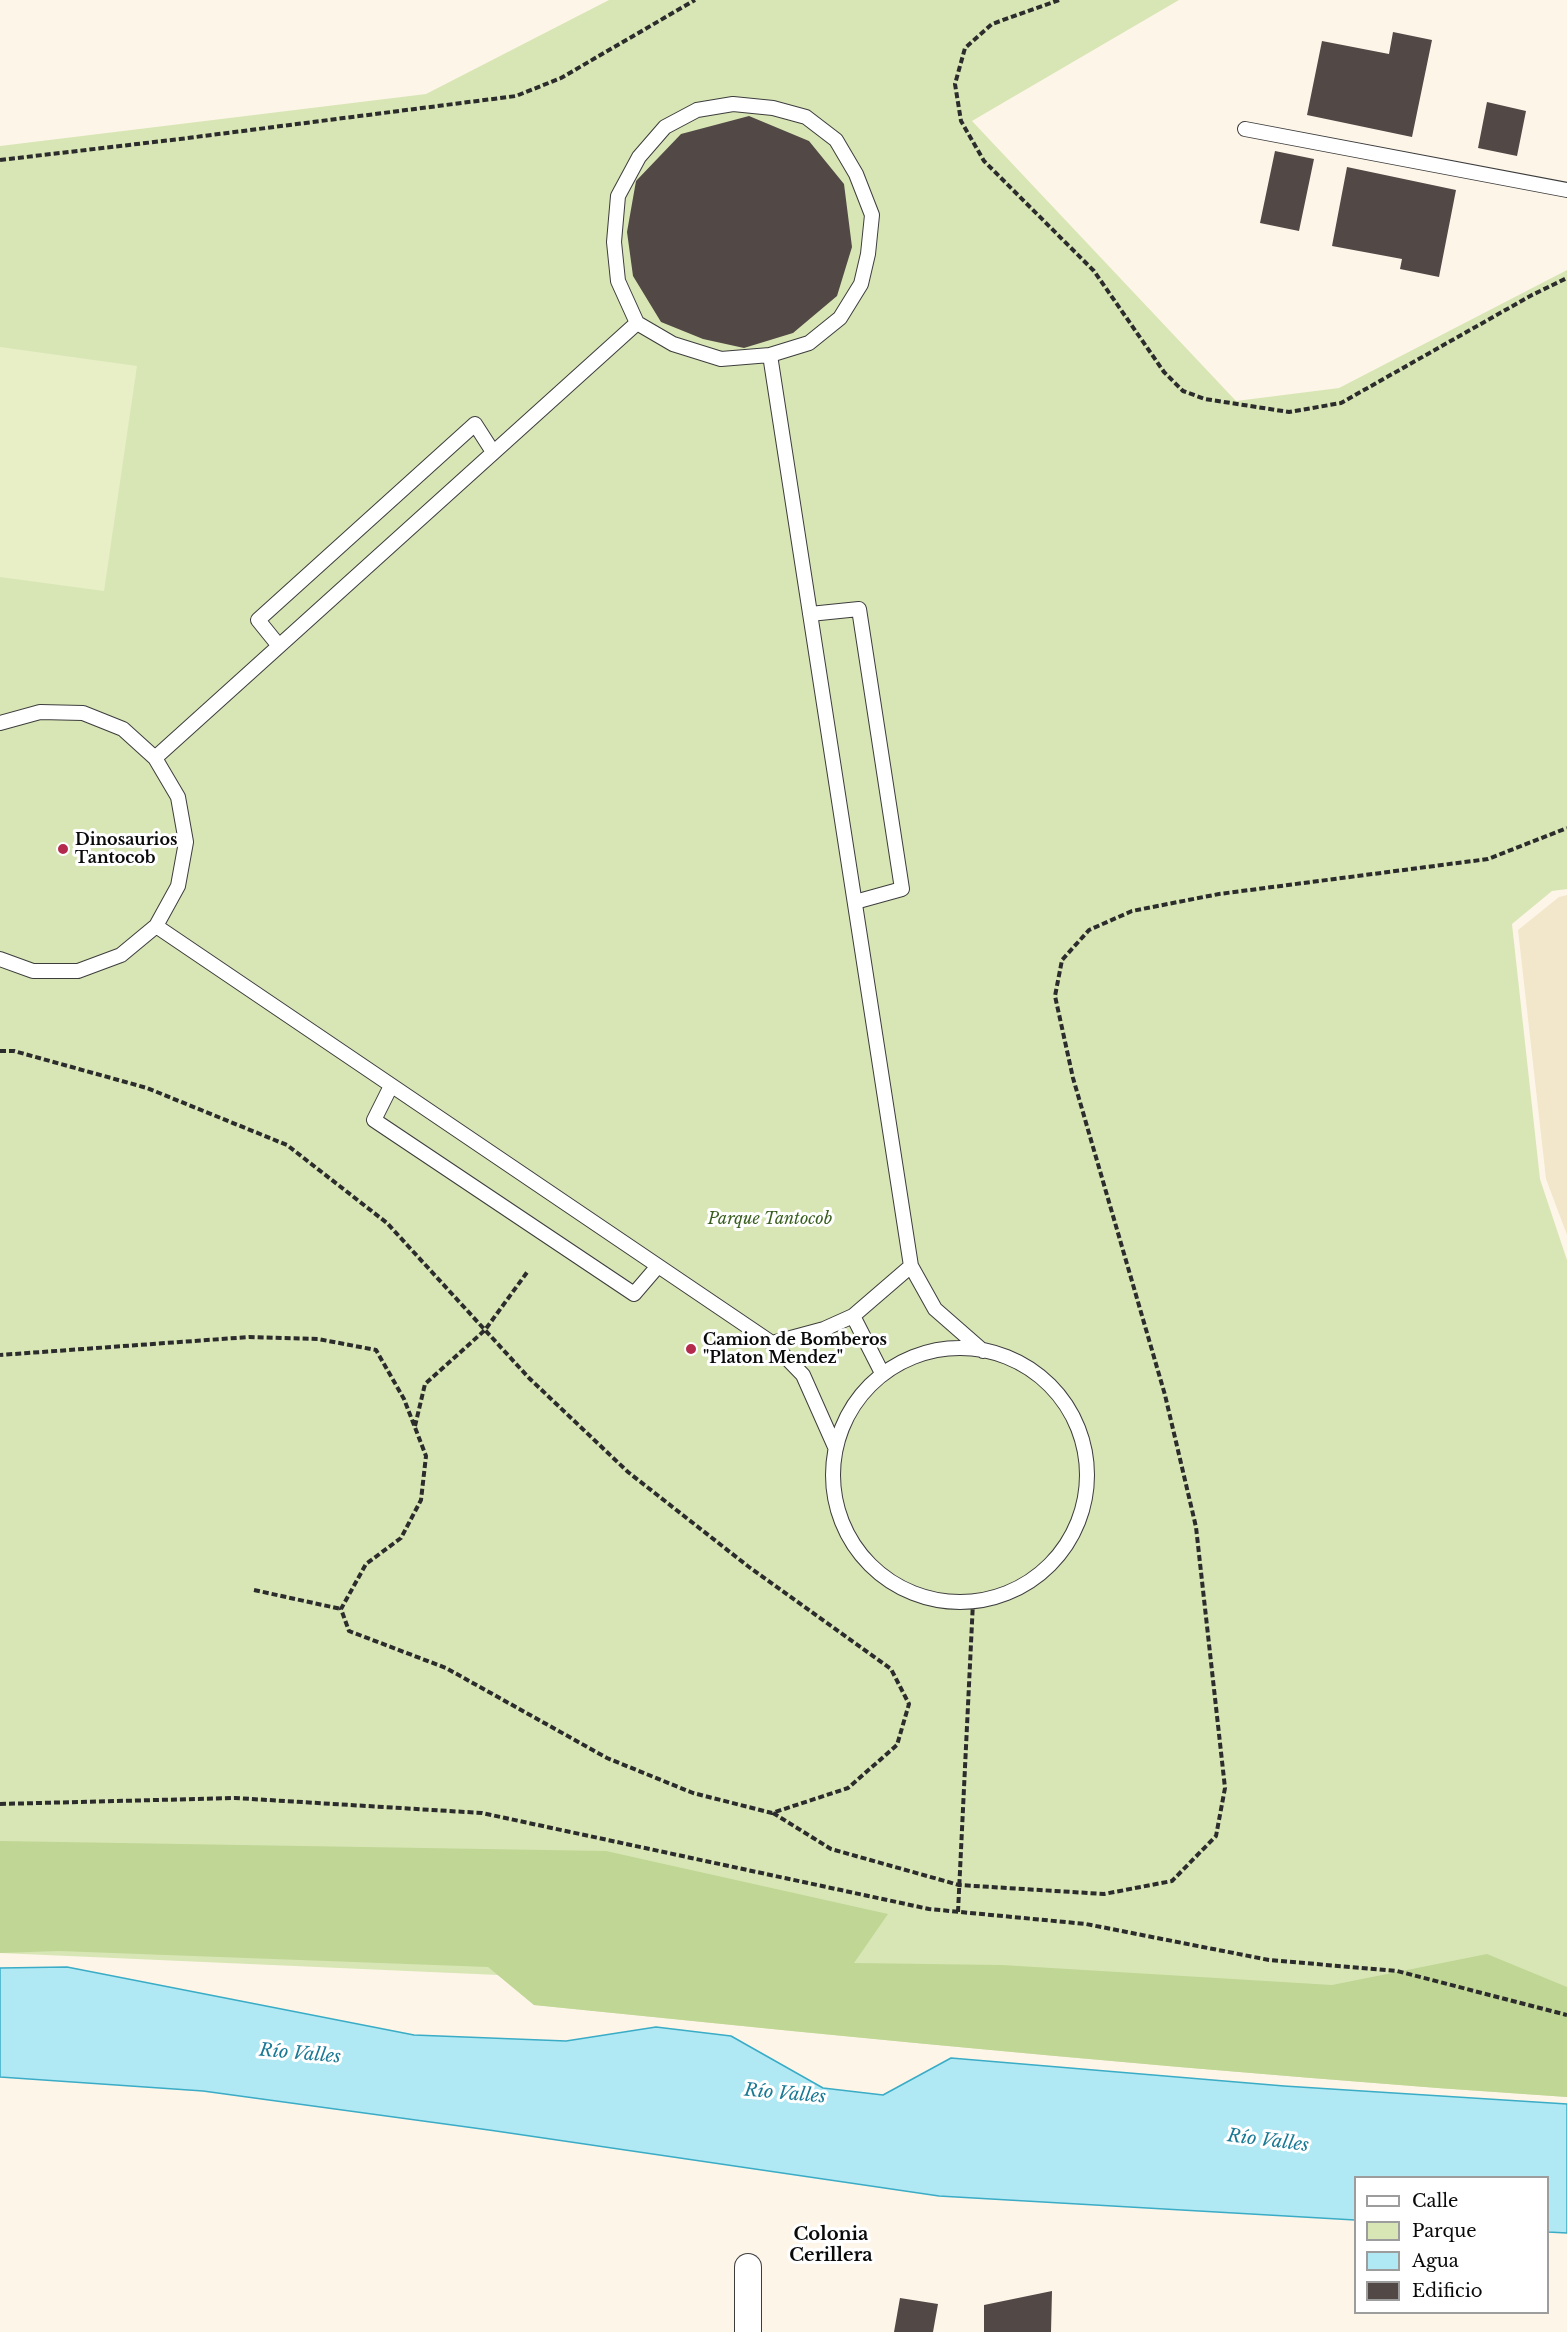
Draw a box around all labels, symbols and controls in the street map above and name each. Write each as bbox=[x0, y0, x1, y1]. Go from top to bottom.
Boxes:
place label: Dinosaurios Tantocob bbox=[75, 830, 177, 868]
marker: Dinosaurios Tantocob bbox=[56, 842, 70, 856]
park label: Parque Tantocob bbox=[708, 1209, 832, 1229]
place label: Camion de Bomberos "Platon Mendez" bbox=[703, 1330, 887, 1368]
marker: Camion de Bomberos "Platon Mendez" bbox=[684, 1342, 698, 1356]
water label: Río Valles bbox=[258, 2040, 342, 2068]
water label: Río Valles bbox=[743, 2080, 827, 2108]
water label: Río Valles bbox=[1226, 2125, 1310, 2157]
legend bbox=[1354, 2176, 1549, 2314]
text: Calle bbox=[1412, 2190, 1458, 2212]
text: Parque bbox=[1412, 2220, 1477, 2242]
district label: Colonia Cerillera bbox=[789, 2224, 873, 2266]
text: Agua bbox=[1412, 2250, 1459, 2272]
text: Edificio bbox=[1412, 2280, 1483, 2302]

